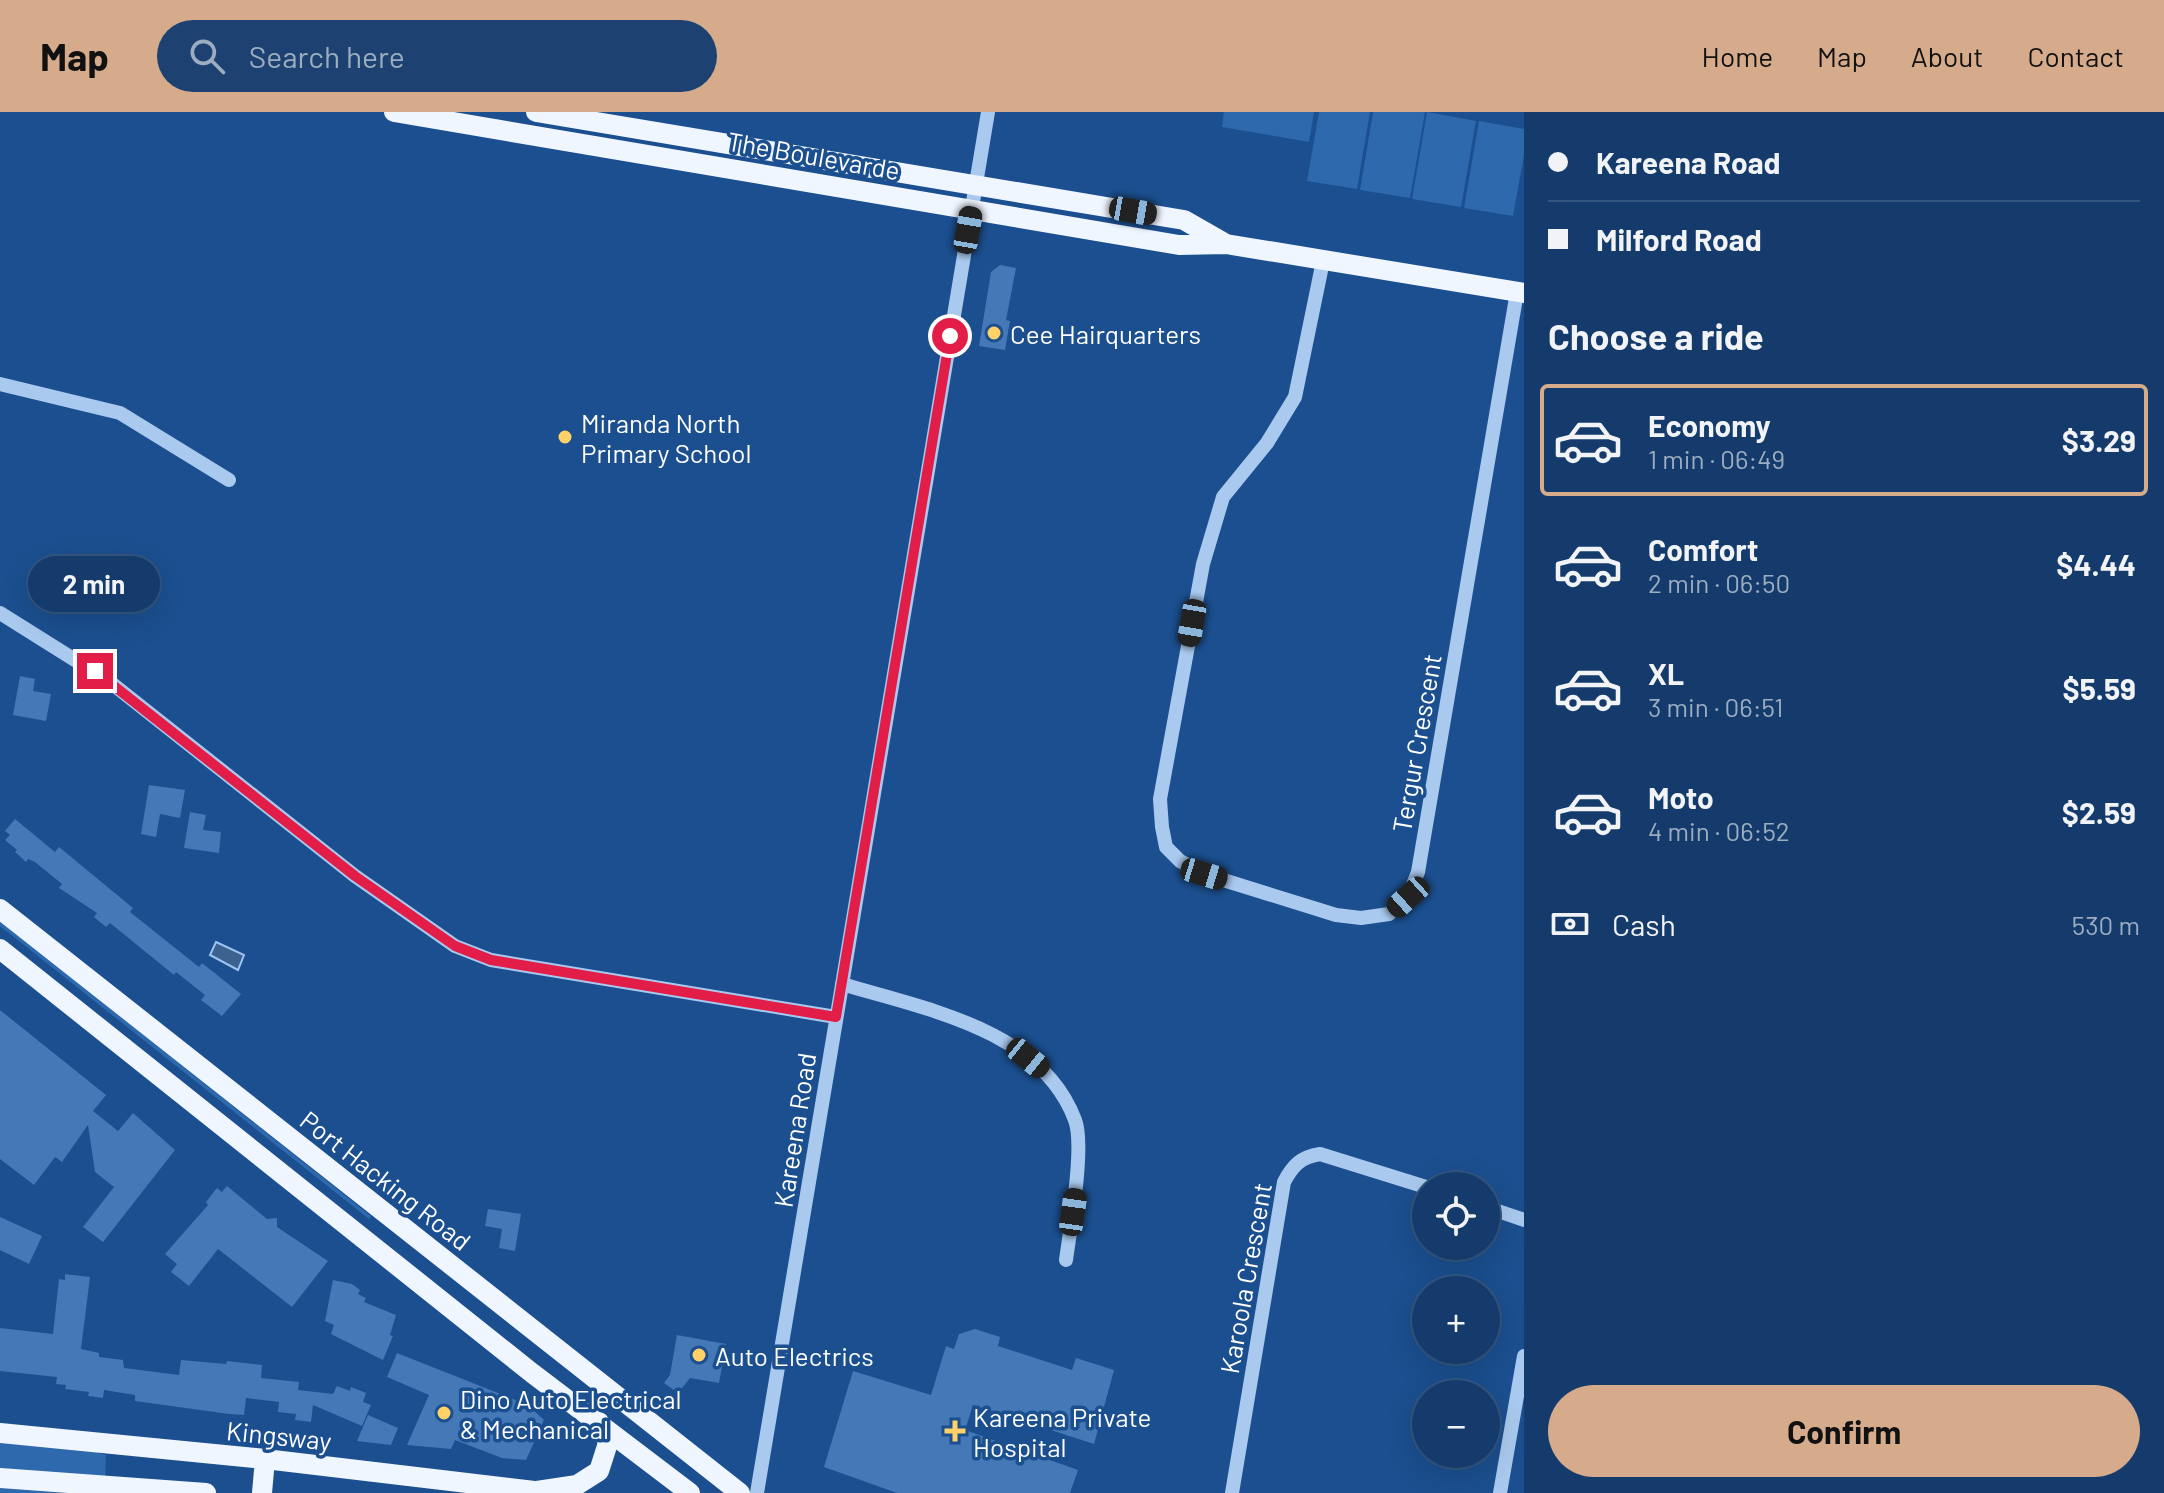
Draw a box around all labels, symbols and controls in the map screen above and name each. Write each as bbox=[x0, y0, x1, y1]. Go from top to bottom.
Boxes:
search box bbox=[157, 20, 717, 92]
text: Map bbox=[40, 33, 109, 79]
icon: search bbox=[185, 34, 229, 78]
text: Search here bbox=[249, 38, 405, 74]
text: Home bbox=[1702, 39, 1773, 73]
text: Map bbox=[1817, 39, 1867, 73]
text: About bbox=[1911, 39, 1983, 73]
text: Contact bbox=[2027, 39, 2124, 73]
street label: The Boulevarde bbox=[725, 125, 903, 185]
text: Kareena Road bbox=[1596, 144, 1780, 180]
car bbox=[1107, 195, 1159, 227]
car bbox=[952, 204, 984, 256]
text: Milford Road bbox=[1596, 221, 1762, 257]
text: Choose a ride bbox=[1548, 314, 1764, 357]
route start bbox=[932, 318, 968, 354]
place label: Cee Hairquarters bbox=[1010, 318, 1201, 349]
marker: Cee Hairquarters bbox=[985, 324, 1003, 342]
icon: car bbox=[1552, 404, 1624, 476]
place label: Miranda North Primary School bbox=[581, 407, 752, 468]
text: Economy bbox=[1648, 407, 1771, 443]
text: $3.29 bbox=[2062, 422, 2136, 458]
marker: Miranda North Primary School bbox=[556, 428, 574, 446]
text: 1 min · 06:49 bbox=[1648, 443, 1785, 474]
icon: car bbox=[1552, 528, 1624, 600]
text: Comfort bbox=[1648, 531, 1758, 567]
text: $4.44 bbox=[2056, 546, 2136, 582]
callout: 2 min bbox=[29, 555, 161, 611]
text: 2 min · 06:50 bbox=[1648, 567, 1790, 598]
text: 2 min bbox=[63, 568, 125, 599]
car bbox=[1176, 597, 1208, 649]
street label: Tergur Crescent bbox=[1385, 651, 1447, 835]
icon: car bbox=[1552, 652, 1624, 724]
route end bbox=[77, 653, 113, 689]
text: XL bbox=[1648, 655, 1684, 691]
text: $5.59 bbox=[2062, 670, 2136, 706]
text: 3 min · 06:51 bbox=[1648, 691, 1783, 722]
icon: car bbox=[1552, 776, 1624, 848]
text: Moto bbox=[1648, 779, 1714, 815]
text: $2.59 bbox=[2062, 794, 2136, 830]
text: 4 min · 06:52 bbox=[1648, 815, 1790, 846]
car bbox=[1178, 856, 1230, 892]
car bbox=[1382, 872, 1434, 922]
icon: cash bbox=[1548, 902, 1592, 946]
text: Cash bbox=[1612, 906, 1676, 942]
text: 530 m bbox=[2072, 909, 2140, 940]
car bbox=[1002, 1034, 1054, 1082]
street label: Kareena Road bbox=[766, 1050, 822, 1210]
street label: Port Hacking Road bbox=[295, 1104, 477, 1256]
map controls bbox=[1412, 1172, 1500, 1468]
button: locate bbox=[1412, 1172, 1500, 1260]
street label: Karoola Crescent bbox=[1213, 1180, 1277, 1376]
car bbox=[1058, 1187, 1088, 1237]
button: + bbox=[1412, 1276, 1500, 1364]
place label: Auto Electrics bbox=[715, 1340, 874, 1371]
marker: Auto Electrics bbox=[690, 1346, 708, 1364]
button: − bbox=[1412, 1380, 1500, 1468]
place label: Dino Auto Electrical & Mechanical bbox=[460, 1383, 682, 1444]
button: Confirm bbox=[1548, 1385, 2140, 1477]
place label: Kareena Private Hospital bbox=[973, 1401, 1151, 1462]
marker: Dino Auto Electrical & Mechanical bbox=[435, 1404, 453, 1422]
street label: Kingsway bbox=[225, 1414, 333, 1456]
marker: Kareena Private Hospital bbox=[944, 1420, 966, 1442]

